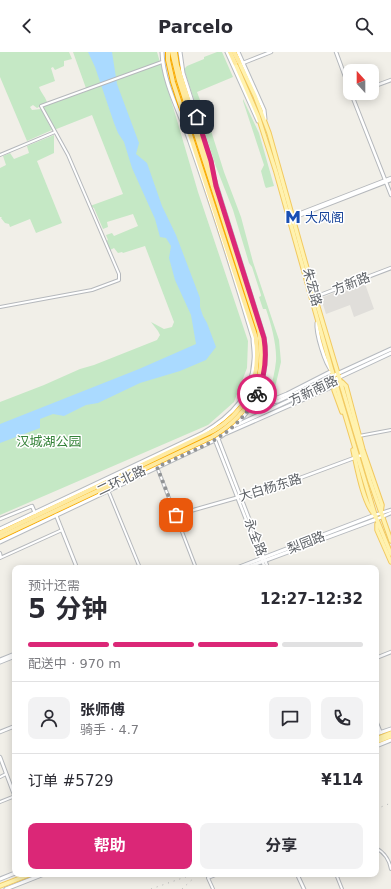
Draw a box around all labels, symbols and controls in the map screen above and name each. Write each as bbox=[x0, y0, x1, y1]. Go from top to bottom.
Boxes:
icon: back bbox=[16, 15, 38, 37]
icon: search bbox=[353, 15, 375, 37]
text: Parcelo bbox=[158, 16, 233, 37]
north arrow bbox=[343, 64, 379, 100]
map controls bbox=[343, 64, 379, 100]
pin bbox=[180, 100, 214, 134]
icon: home bbox=[186, 106, 208, 128]
metro station icon: 大风阁 bbox=[284, 208, 302, 226]
place label: 大风阁 bbox=[305, 210, 344, 225]
street label: 朱宏路 bbox=[300, 266, 325, 308]
street label: 方新路 bbox=[330, 269, 372, 297]
street label: 方新南路 bbox=[286, 373, 340, 408]
courier bbox=[237, 374, 277, 414]
icon: bike bbox=[246, 383, 268, 405]
park label: 汉城湖公园 bbox=[16, 434, 82, 449]
street label: 二环北路 bbox=[94, 463, 148, 498]
street label: 大白杨东路 bbox=[237, 471, 303, 504]
pin bbox=[159, 498, 193, 532]
icon: bag bbox=[165, 504, 187, 526]
street label: 永全路 bbox=[242, 516, 270, 558]
street label: 梨园路 bbox=[285, 528, 327, 556]
text: 预计还需 bbox=[28, 578, 80, 593]
text: 12:27–12:32 bbox=[260, 590, 363, 608]
text: 5 分钟 bbox=[28, 594, 107, 624]
text: 配送中 · 970 m bbox=[28, 656, 121, 671]
button: person bbox=[28, 697, 70, 739]
button: chat bbox=[269, 697, 311, 739]
button: phone bbox=[321, 697, 363, 739]
text: 张师傅 bbox=[80, 701, 125, 719]
text: 骑手 · 4.7 bbox=[80, 722, 139, 737]
text: ¥114 bbox=[321, 771, 363, 789]
text: 订单 #5729 bbox=[28, 772, 114, 790]
button: 帮助 bbox=[28, 823, 192, 869]
button: 分享 bbox=[200, 823, 363, 869]

